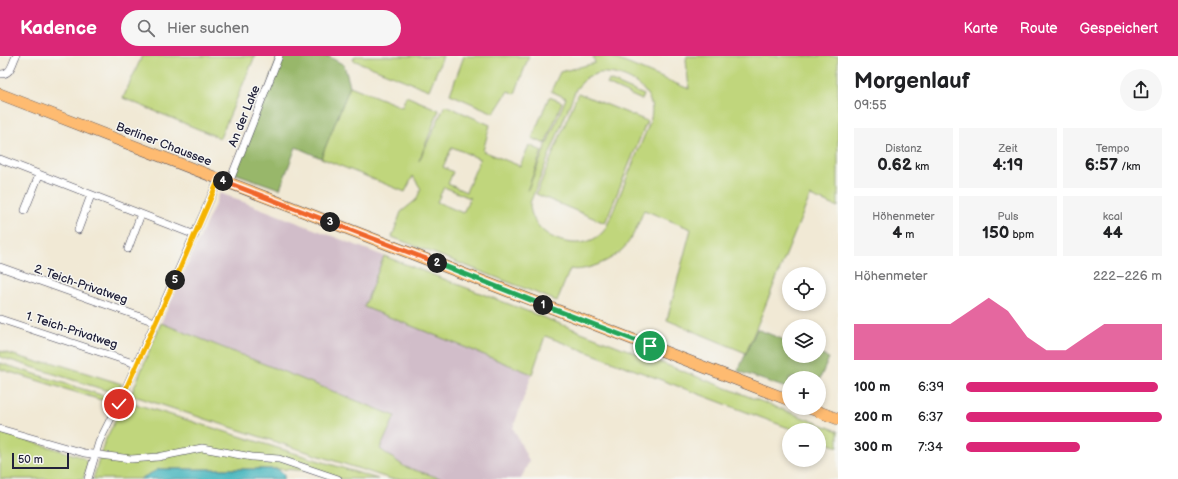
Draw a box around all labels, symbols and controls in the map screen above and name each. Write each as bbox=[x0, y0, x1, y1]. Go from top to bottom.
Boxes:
search box bbox=[121, 10, 401, 46]
text: Kadence bbox=[20, 17, 97, 40]
icon: search bbox=[135, 17, 157, 39]
text: Hier suchen bbox=[167, 19, 249, 38]
text: Karte bbox=[964, 20, 998, 37]
text: Route bbox=[1020, 20, 1058, 37]
text: Gespeichert bbox=[1080, 20, 1158, 37]
text: Morgenlauf bbox=[854, 68, 970, 95]
button: share bbox=[1120, 69, 1162, 111]
street label: An der Lake bbox=[225, 83, 264, 149]
text: 09:55 bbox=[854, 97, 887, 113]
street label: Berliner Chaussee bbox=[114, 119, 214, 170]
text: Distanz bbox=[885, 142, 922, 155]
text: Zeit bbox=[998, 142, 1018, 155]
text: Tempo bbox=[1096, 142, 1130, 155]
text: 0.62 bbox=[877, 155, 912, 175]
text: 4:19 bbox=[992, 155, 1024, 175]
text: 6:57 bbox=[1085, 155, 1118, 175]
text: km bbox=[912, 160, 929, 173]
text: /km bbox=[1118, 160, 1141, 173]
pin: 4 bbox=[213, 171, 233, 191]
text: 4 bbox=[220, 174, 226, 187]
text: Höhenmeter bbox=[872, 210, 934, 223]
text: Puls bbox=[998, 210, 1018, 223]
text: kcal bbox=[1103, 210, 1123, 223]
pin: 3 bbox=[320, 212, 340, 232]
text: 3 bbox=[327, 215, 333, 228]
text: 4 bbox=[892, 223, 902, 243]
text: 150 bbox=[982, 223, 1009, 243]
text: 44 bbox=[1103, 223, 1123, 243]
text: m bbox=[902, 228, 914, 241]
text: bpm bbox=[1009, 228, 1034, 241]
pin: 2 bbox=[427, 253, 447, 273]
text: 2 bbox=[434, 256, 440, 269]
street label: 2. Teich-Privatweg bbox=[32, 261, 130, 308]
map controls bbox=[782, 267, 826, 467]
button: locate bbox=[782, 267, 826, 311]
text: Höhenmeter bbox=[854, 268, 928, 284]
text: 222–226 m bbox=[1093, 268, 1162, 284]
pin: 5 bbox=[165, 270, 185, 290]
text: 5 bbox=[172, 273, 178, 286]
pin: 1 bbox=[533, 295, 553, 315]
text: 1 bbox=[541, 298, 545, 311]
street label: 1. Teich-Privatweg bbox=[24, 309, 120, 352]
button: layers bbox=[782, 319, 826, 363]
pin bbox=[633, 329, 667, 363]
icon: arrive bbox=[639, 335, 661, 357]
button: + bbox=[782, 371, 826, 415]
text: 100 m bbox=[854, 379, 890, 395]
text: 6:39 bbox=[918, 379, 944, 395]
pin bbox=[102, 387, 136, 421]
icon: check bbox=[108, 393, 130, 415]
text: 200 m bbox=[854, 409, 892, 425]
text: 6:37 bbox=[918, 409, 943, 425]
button: − bbox=[782, 423, 826, 467]
text: 300 m bbox=[854, 439, 892, 455]
text: 7:34 bbox=[918, 439, 943, 455]
scale bar bbox=[12, 451, 69, 470]
text: 50 m bbox=[18, 453, 43, 466]

